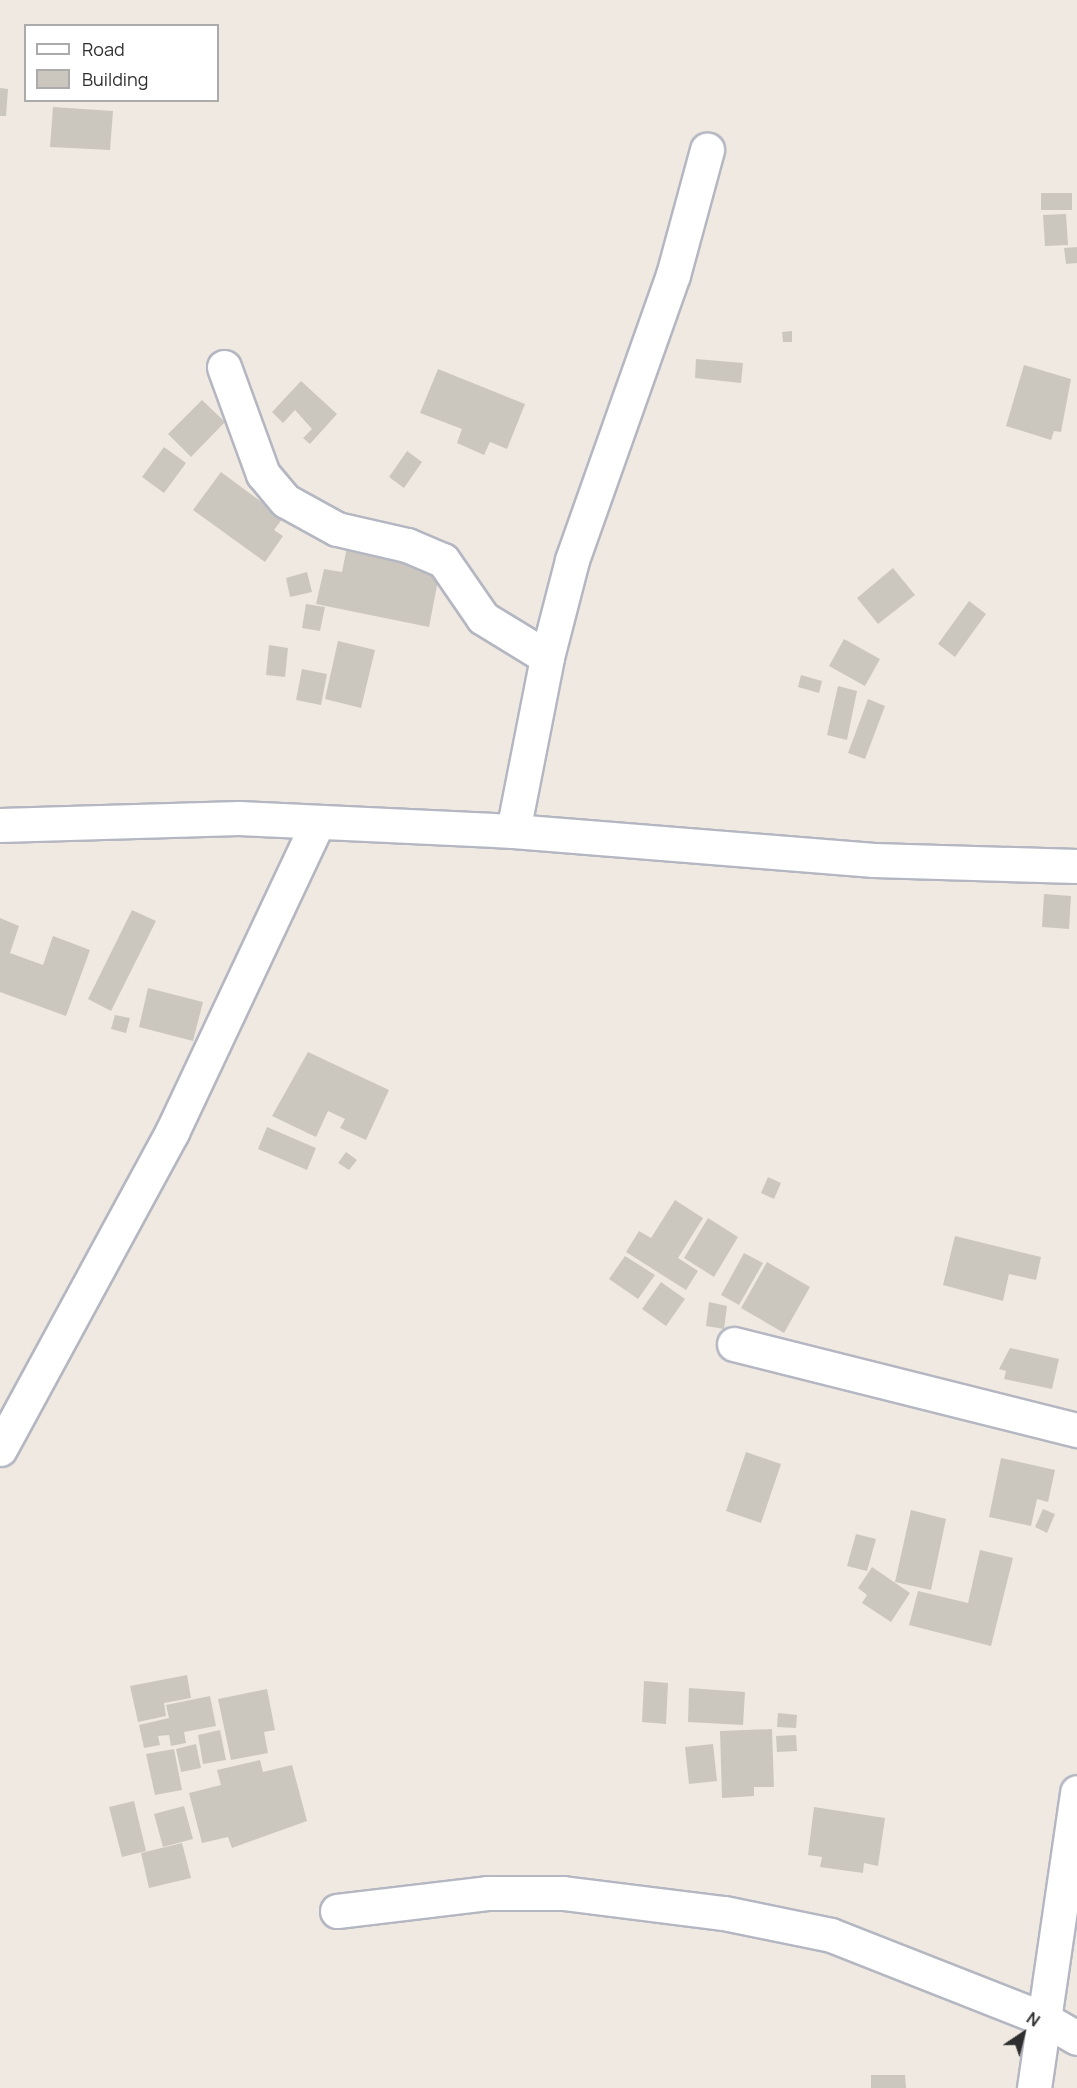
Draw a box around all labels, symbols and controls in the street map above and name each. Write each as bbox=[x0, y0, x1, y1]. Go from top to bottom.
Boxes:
legend bbox=[24, 24, 219, 102]
text: Road bbox=[82, 37, 125, 61]
text: Building bbox=[82, 67, 148, 91]
north arrow bbox=[993, 2004, 1053, 2064]
text: N bbox=[1022, 2007, 1044, 2032]

